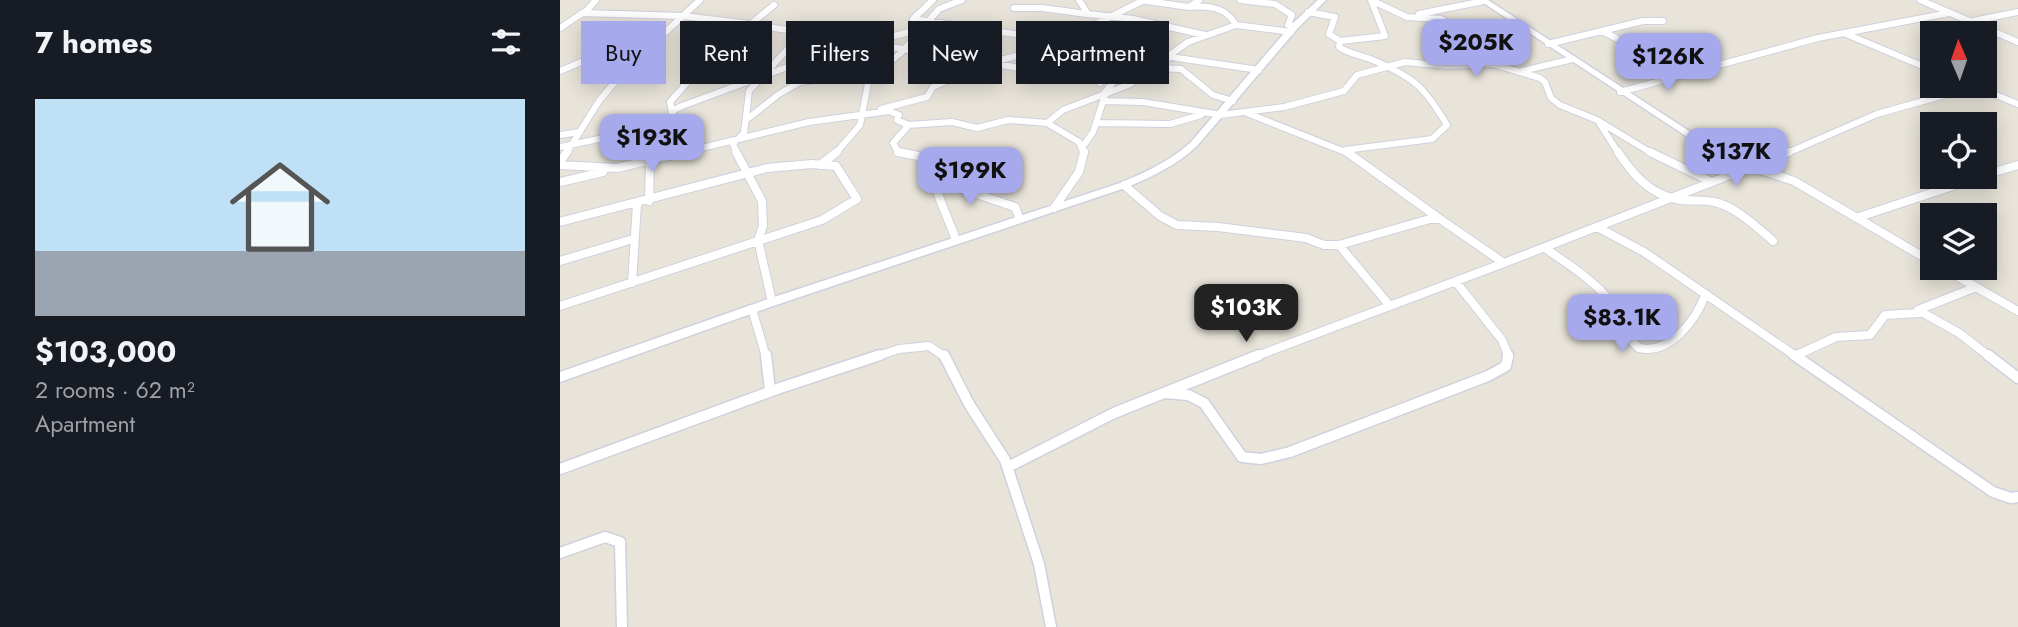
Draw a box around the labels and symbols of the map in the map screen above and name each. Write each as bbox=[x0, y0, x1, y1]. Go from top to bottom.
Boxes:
pin: $205K bbox=[1427, 20, 1525, 79]
north arrow bbox=[1920, 21, 1997, 98]
pin: $126K bbox=[1619, 34, 1717, 93]
pin: $193K bbox=[603, 114, 701, 174]
pin: $137K bbox=[1687, 128, 1785, 188]
pin: $199K bbox=[921, 148, 1019, 207]
pin: $103K bbox=[1197, 284, 1295, 344]
pin: $83.1K bbox=[1565, 294, 1679, 354]

